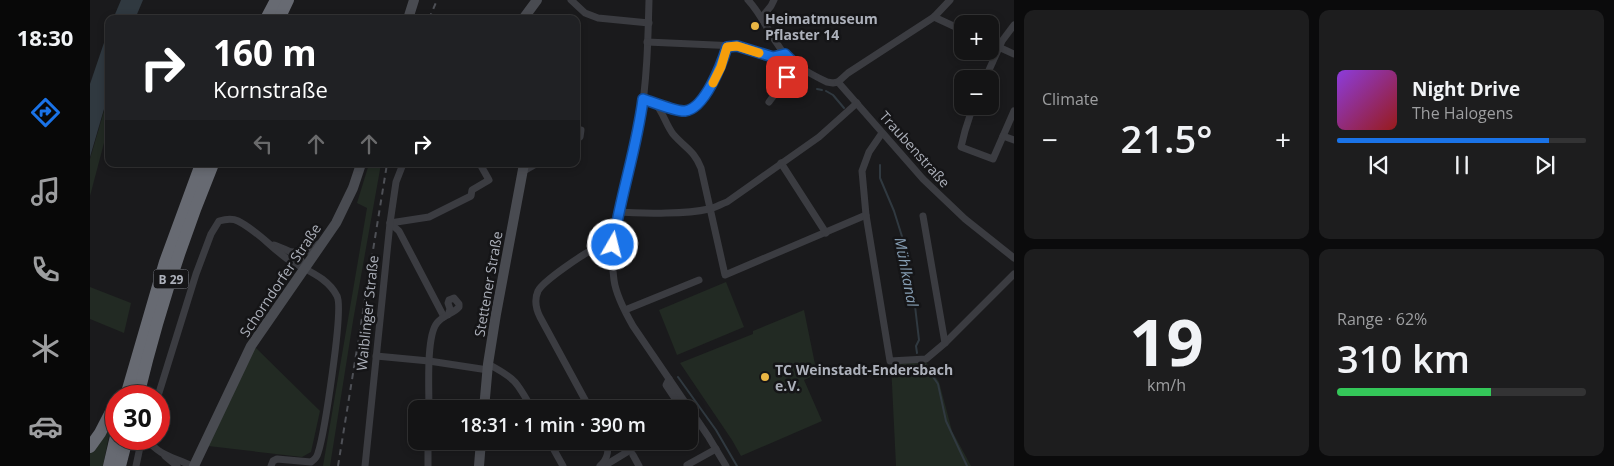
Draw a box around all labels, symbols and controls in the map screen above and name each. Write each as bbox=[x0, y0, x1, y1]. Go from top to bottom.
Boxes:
place label: Heimatmuseum Pflaster 14 bbox=[765, 9, 878, 44]
map controls bbox=[954, 15, 999, 115]
button: + bbox=[954, 15, 999, 60]
marker: Heimatmuseum Pflaster 14 bbox=[749, 20, 761, 32]
text: 18:30 bbox=[17, 22, 73, 52]
text: 160 m bbox=[213, 29, 317, 76]
icon: right bbox=[130, 35, 195, 100]
pin bbox=[766, 56, 808, 98]
icon: arrive bbox=[773, 63, 801, 91]
button: − bbox=[954, 70, 999, 115]
text: Kornstraße bbox=[213, 74, 328, 104]
text: Night Drive bbox=[1412, 76, 1520, 102]
text: Climate bbox=[1042, 88, 1099, 110]
icon: directions bbox=[28, 95, 63, 130]
text: The Halogens bbox=[1412, 102, 1513, 124]
street label: Traubenstraße bbox=[876, 107, 954, 191]
text: 21.5° bbox=[1121, 112, 1212, 164]
text: − bbox=[1042, 120, 1058, 158]
text: + bbox=[1275, 120, 1291, 158]
icon: left bbox=[249, 130, 277, 158]
icon: ahead bbox=[302, 130, 330, 158]
icon: ahead bbox=[355, 130, 383, 158]
icon: right bbox=[408, 130, 436, 158]
icon: previous bbox=[1365, 151, 1393, 179]
icon: pause bbox=[1448, 151, 1476, 179]
icon: next bbox=[1531, 151, 1559, 179]
icon: music bbox=[28, 174, 63, 209]
position arrow bbox=[586, 218, 638, 270]
street label: Schorndorfer Straße bbox=[235, 219, 325, 340]
street label: Stettener Straße bbox=[469, 230, 507, 338]
water label: Mühlkanal bbox=[890, 236, 924, 310]
icon: phone bbox=[28, 252, 63, 287]
street label: Waiblinger Straße bbox=[351, 254, 383, 372]
road number: B 29 bbox=[154, 270, 188, 288]
text: 19 bbox=[1129, 297, 1204, 385]
text: Range · 62% bbox=[1337, 308, 1427, 330]
icon: climate bbox=[28, 331, 63, 366]
text: 310 km bbox=[1337, 332, 1470, 384]
place label: TC Weinstadt-Endersbach e.V. bbox=[775, 360, 953, 395]
marker: TC Weinstadt-Endersbach e.V. bbox=[759, 371, 771, 383]
text: km/h bbox=[1147, 374, 1186, 396]
speed limit sign: 30 bbox=[105, 385, 170, 450]
icon: car bbox=[28, 409, 63, 444]
text: 18:31 · 1 min · 390 m bbox=[460, 412, 646, 438]

